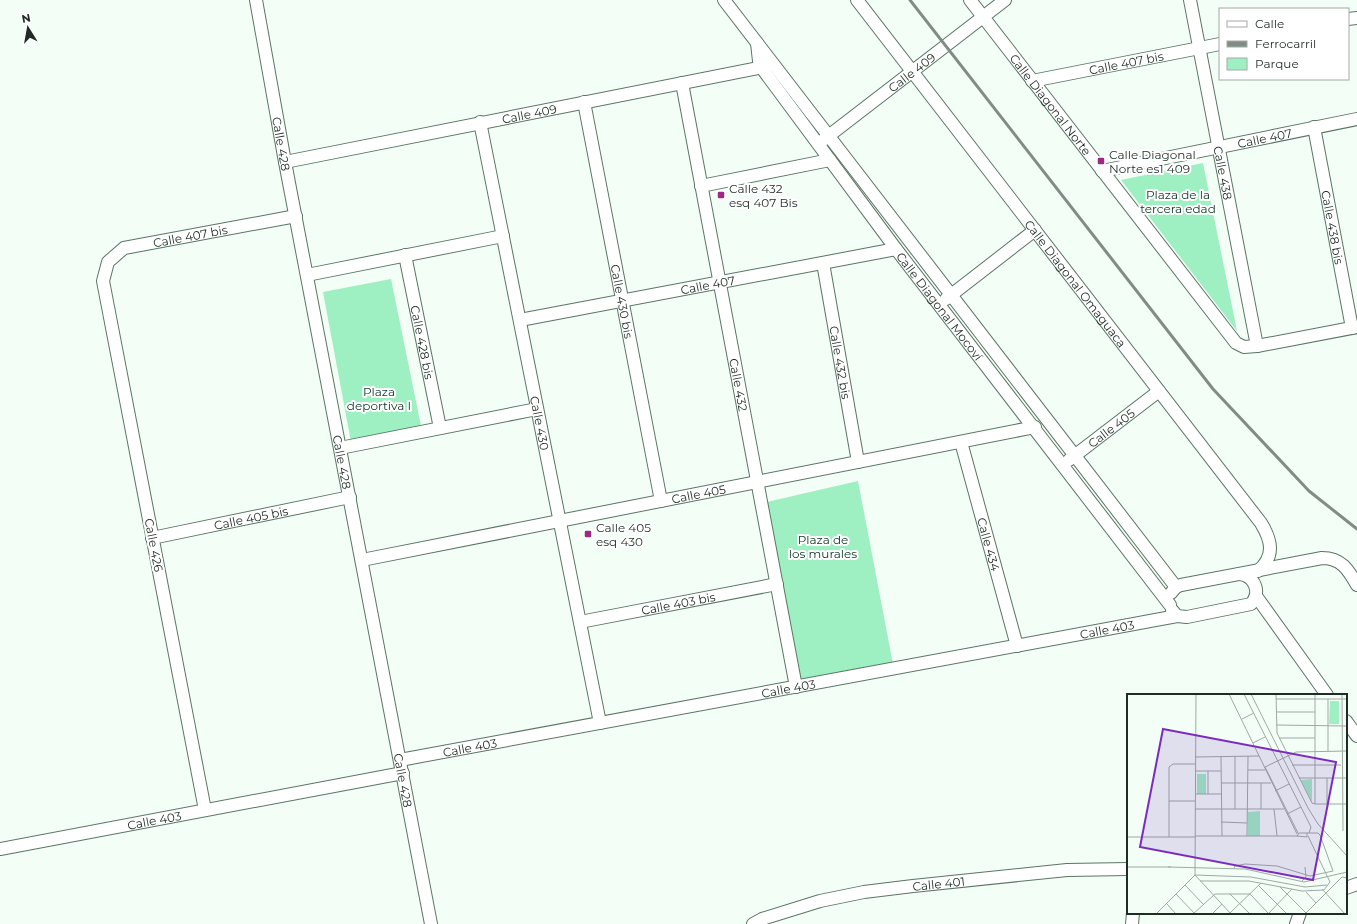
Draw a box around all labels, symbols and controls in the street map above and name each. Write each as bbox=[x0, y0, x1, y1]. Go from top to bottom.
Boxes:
north arrow bbox=[8, 8, 48, 48]
legend bbox=[1219, 8, 1349, 80]
text: N bbox=[20, 10, 32, 26]
text: Calle bbox=[1255, 16, 1284, 31]
text: Ferrocarril bbox=[1255, 36, 1316, 51]
street label: Calle 407 bis bbox=[1088, 48, 1165, 77]
street label: Calle 409 bbox=[885, 49, 938, 95]
street label: Calle Diagonal Norte bbox=[1007, 51, 1095, 158]
text: Parque bbox=[1255, 56, 1299, 71]
street label: Calle 409 bbox=[500, 101, 558, 126]
street label: Calle 428 bbox=[270, 115, 294, 172]
street label: Calle 407 bbox=[1236, 125, 1293, 151]
street label: Calle 438 bbox=[1211, 145, 1236, 201]
place label: Calle Diagonal Norte es1 409 bbox=[1109, 147, 1196, 176]
marker: Calle Diagonal Norte es1 409 bbox=[1096, 156, 1106, 166]
place label: Calle 432 esq 407 Bis bbox=[729, 181, 798, 210]
park label: Plaza de la tercera edad bbox=[1140, 187, 1216, 216]
street label: Calle 438 bis bbox=[1319, 189, 1347, 266]
marker: Calle 432 esq 407 Bis bbox=[716, 190, 726, 200]
street label: Calle Diagonal Omaguaca bbox=[1022, 217, 1130, 350]
street label: Calle 407 bis bbox=[152, 221, 229, 250]
street label: Calle Diagonal Mocoví bbox=[893, 249, 987, 364]
street label: Calle 430 bis bbox=[608, 263, 637, 340]
street label: Calle 407 bbox=[679, 272, 736, 297]
street label: Calle 428 bis bbox=[408, 304, 437, 381]
street label: Calle 432 bis bbox=[827, 325, 854, 400]
street label: Calle 432 bbox=[727, 357, 751, 413]
park label: Plaza deportiva I bbox=[347, 384, 411, 413]
street label: Calle 430 bbox=[527, 395, 553, 451]
street label: Calle 405 bbox=[1085, 405, 1138, 450]
street label: Calle 428 bbox=[330, 434, 355, 491]
street label: Calle 405 bbox=[670, 481, 727, 506]
street label: Calle 405 bis bbox=[212, 502, 290, 533]
street label: Calle 434 bbox=[975, 516, 1004, 573]
street label: Calle 426 bbox=[141, 517, 167, 573]
place label: Calle 405 esq 430 bbox=[596, 520, 651, 549]
marker: Calle 405 esq 430 bbox=[583, 529, 593, 539]
park label: Plaza de los murales bbox=[789, 532, 857, 561]
street label: Calle 403 bis bbox=[640, 589, 717, 618]
street label: Calle 403 bbox=[1079, 617, 1136, 641]
street label: Calle 403 bbox=[760, 676, 817, 700]
inset map bbox=[1127, 694, 1347, 914]
street label: Calle 403 bbox=[441, 735, 498, 759]
street label: Calle 428 bbox=[391, 752, 416, 809]
street label: Calle 403 bbox=[126, 807, 183, 832]
street label: Calle 401 bbox=[912, 873, 966, 894]

